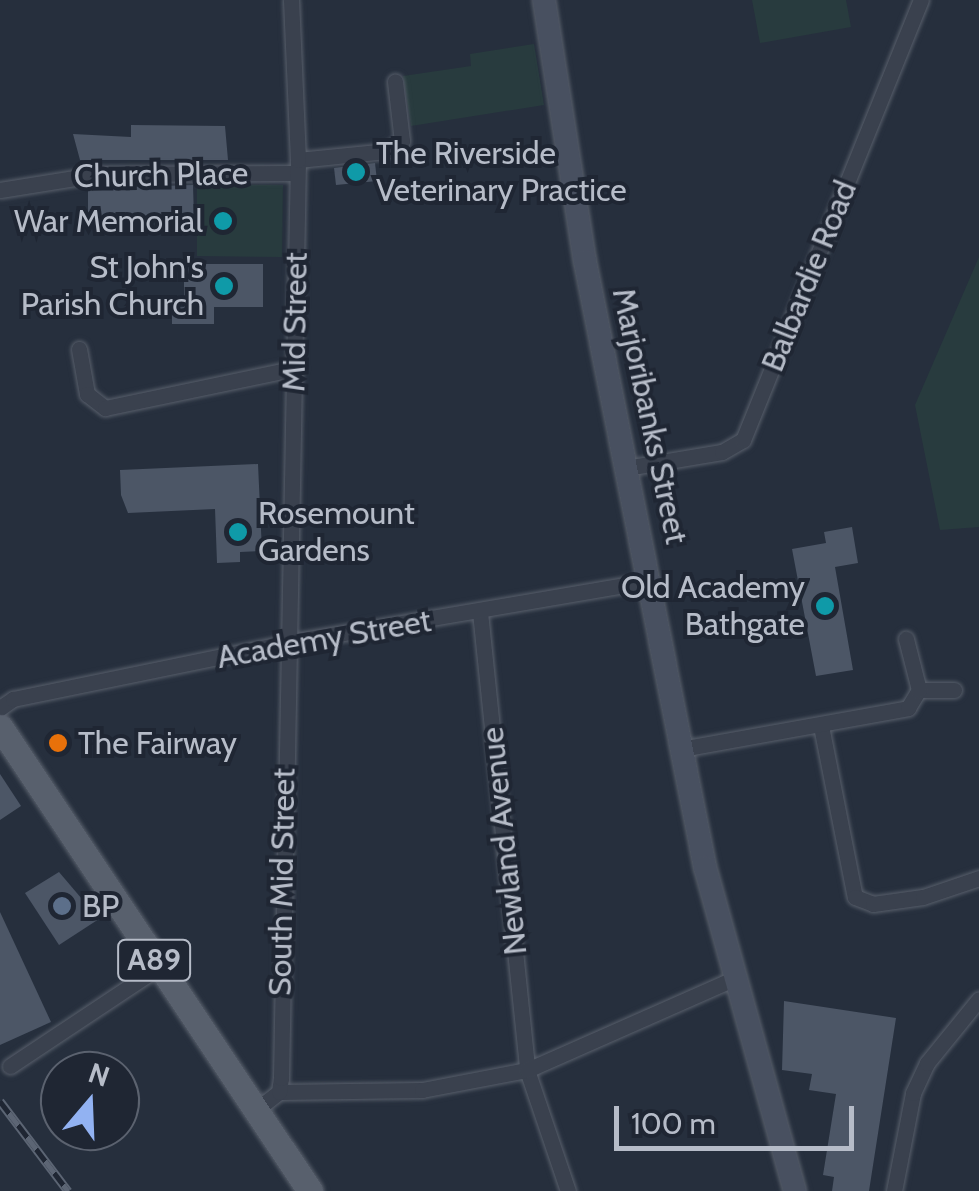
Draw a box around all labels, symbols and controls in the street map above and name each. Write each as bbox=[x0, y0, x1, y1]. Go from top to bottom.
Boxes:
place label: The Riverside Veterinary Practice bbox=[376, 135, 627, 210]
street label: Church Place bbox=[74, 154, 248, 196]
marker: The Riverside Veterinary Practice bbox=[345, 161, 367, 183]
street label: Balbardie Road bbox=[753, 175, 865, 377]
place label: War Memorial bbox=[14, 202, 203, 240]
marker: War Memorial bbox=[212, 210, 234, 232]
place label: St John's Parish Church bbox=[21, 249, 204, 324]
street label: Mid Street bbox=[275, 252, 315, 392]
marker: St John's Parish Church bbox=[213, 275, 235, 297]
street label: Marjoribanks Street bbox=[604, 285, 696, 547]
place label: Rosemount Gardens bbox=[258, 495, 415, 570]
marker: Rosemount Gardens bbox=[227, 521, 249, 543]
place label: Old Academy Bathgate bbox=[621, 569, 805, 644]
marker: Old Academy Bathgate bbox=[814, 595, 836, 617]
street label: Academy Street bbox=[214, 601, 434, 677]
place label: The Fairway bbox=[78, 724, 237, 762]
street label: Newland Avenue bbox=[473, 725, 535, 957]
marker: The Fairway bbox=[47, 732, 69, 754]
street label: South Mid Street bbox=[261, 768, 303, 996]
place label: BP bbox=[82, 887, 119, 925]
marker: BP bbox=[51, 895, 73, 917]
road number: A89 bbox=[116, 935, 192, 985]
north arrow bbox=[40, 1051, 140, 1151]
text: N bbox=[84, 1055, 114, 1094]
scale bar bbox=[619, 1086, 859, 1148]
text: 100 m bbox=[631, 1105, 716, 1142]

